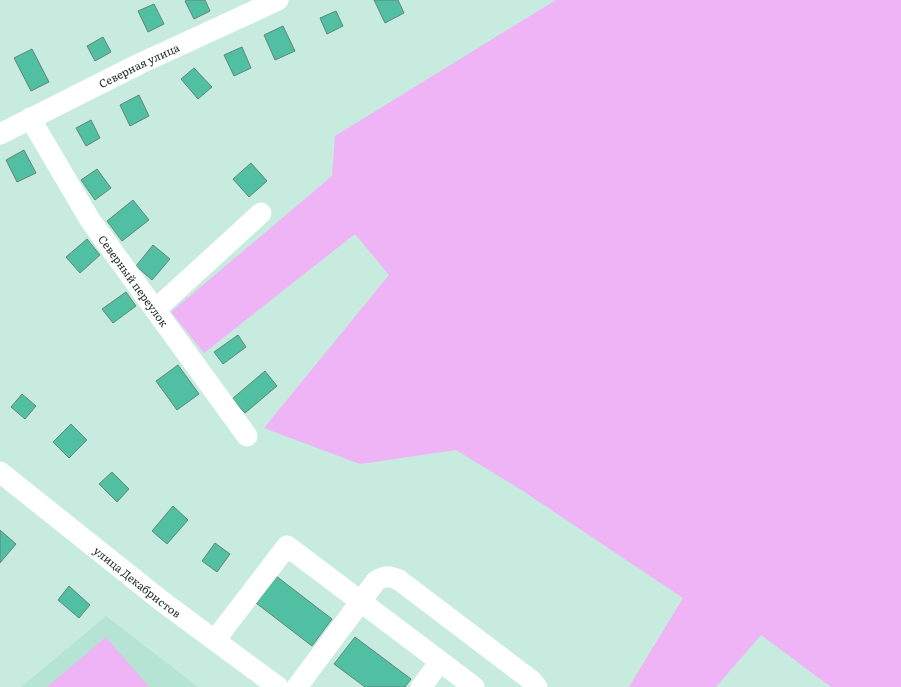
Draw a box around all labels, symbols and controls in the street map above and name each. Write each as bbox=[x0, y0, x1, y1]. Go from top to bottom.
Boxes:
street label: Северная улица bbox=[96, 39, 182, 91]
street label: Северный переулок bbox=[95, 231, 173, 330]
street label: улица Декабристов bbox=[91, 542, 185, 621]

